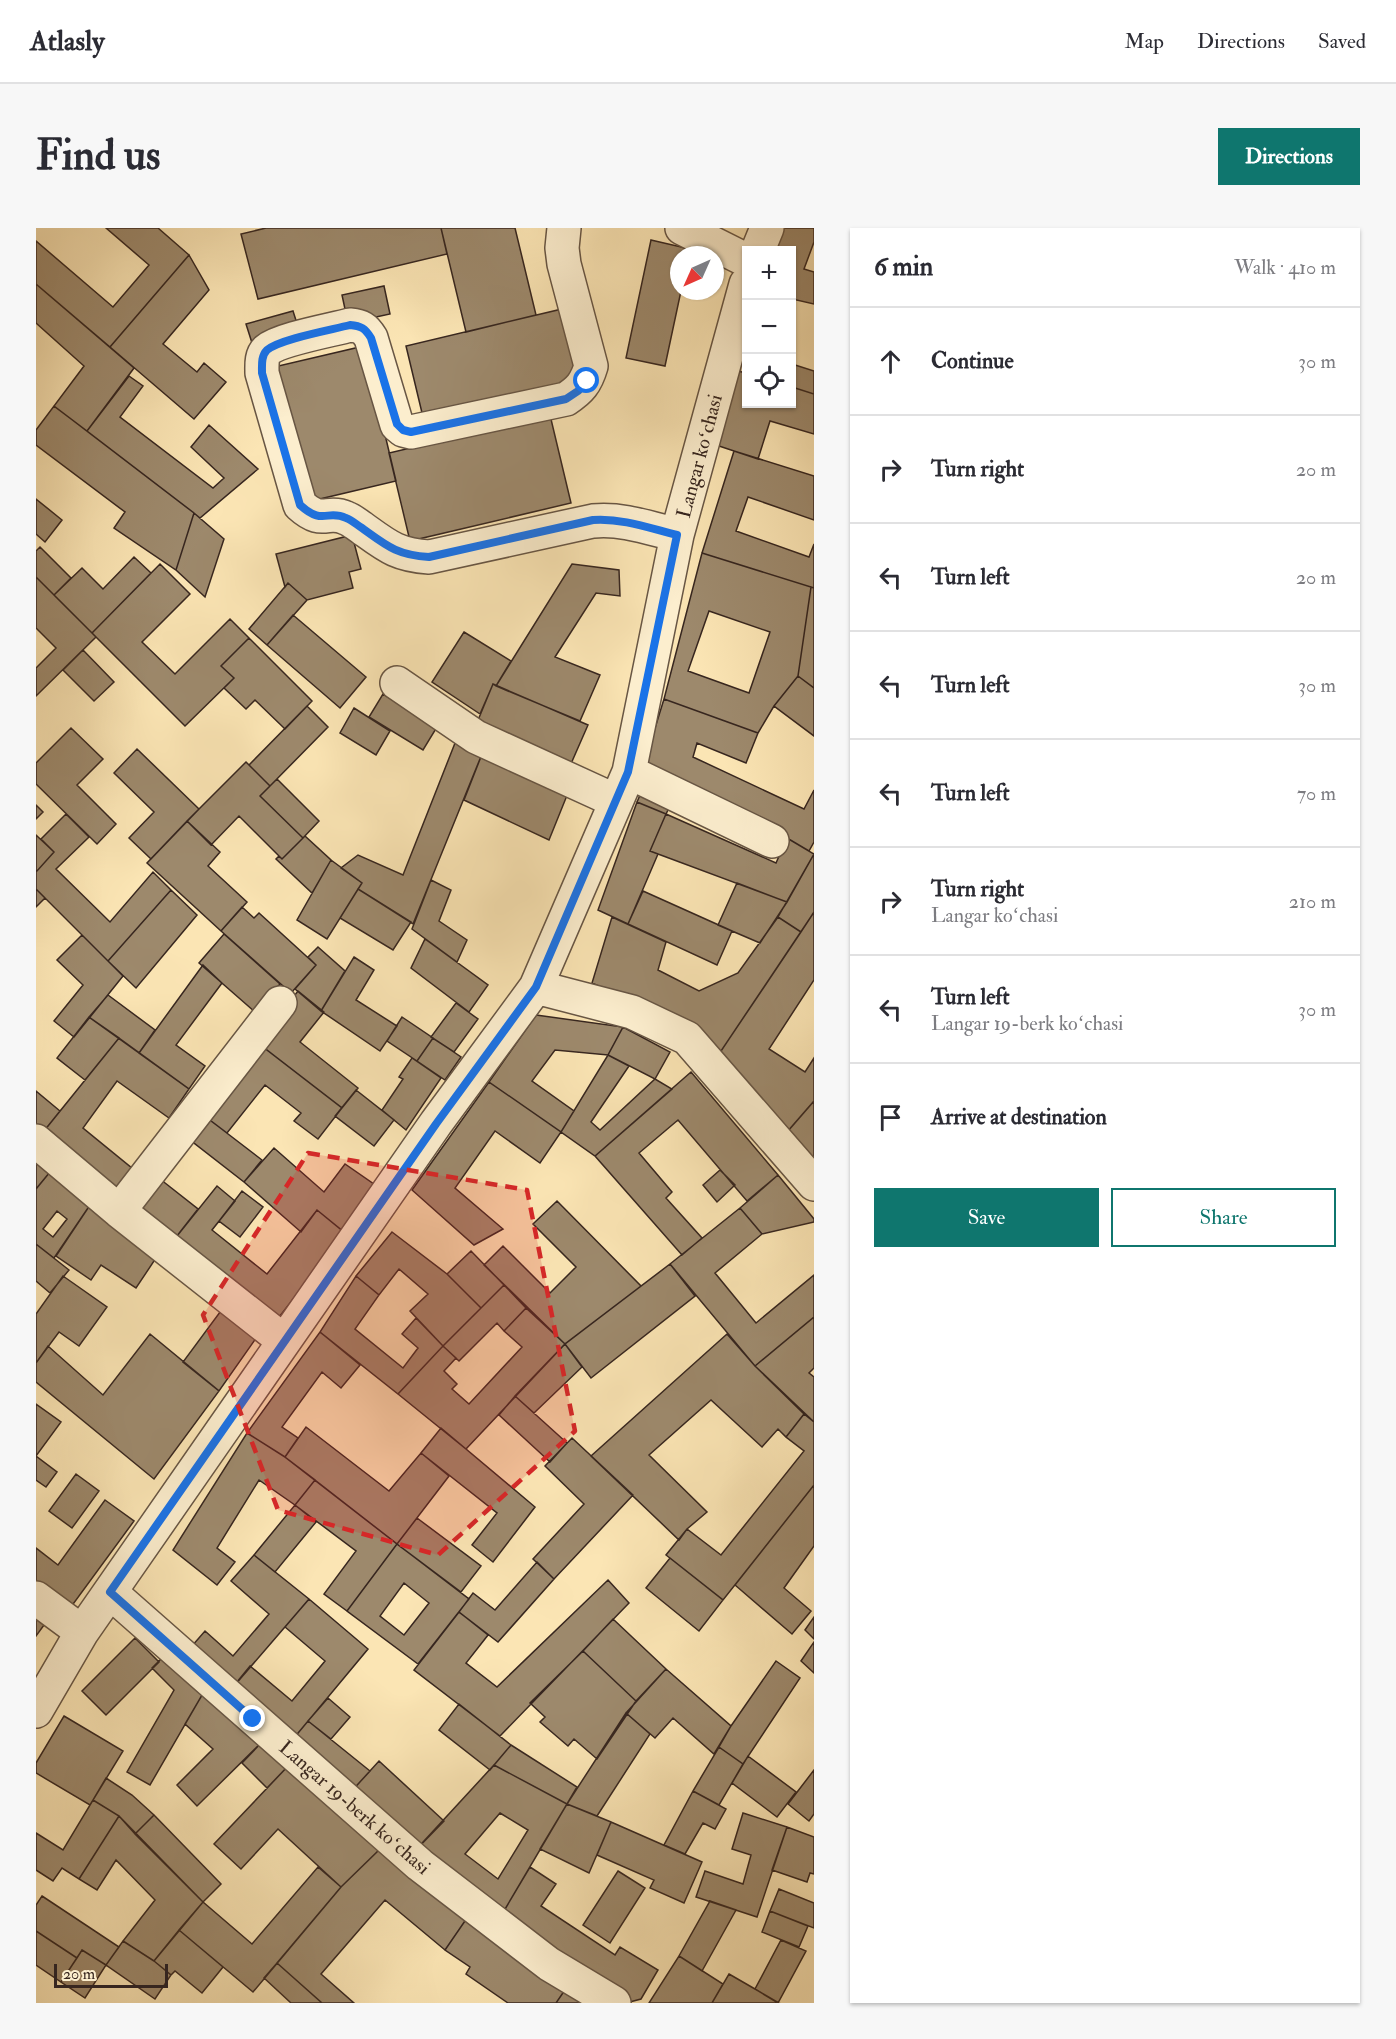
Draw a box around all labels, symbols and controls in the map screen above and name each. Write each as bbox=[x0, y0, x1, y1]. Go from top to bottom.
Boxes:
text: Atlasly bbox=[30, 24, 104, 59]
text: Map bbox=[1124, 28, 1164, 55]
text: Directions bbox=[1197, 28, 1285, 55]
text: Saved bbox=[1318, 28, 1366, 55]
button: Directions bbox=[1218, 128, 1360, 185]
text: Find us bbox=[36, 130, 160, 182]
north arrow bbox=[670, 246, 724, 300]
map controls bbox=[742, 246, 796, 408]
button: + bbox=[742, 246, 796, 300]
text: 6 min bbox=[874, 251, 933, 283]
text: Walk · 410 m bbox=[1234, 255, 1336, 280]
button: − bbox=[742, 300, 796, 354]
icon: ahead bbox=[874, 345, 907, 378]
text: Continue bbox=[931, 347, 1014, 375]
text: 30 m bbox=[1298, 349, 1336, 374]
button: locate bbox=[742, 354, 796, 408]
route start bbox=[573, 367, 599, 393]
street label: Langar koʻchasi bbox=[671, 391, 728, 521]
icon: right bbox=[874, 453, 907, 486]
text: Turn right bbox=[931, 455, 1024, 483]
text: 20 m bbox=[1296, 457, 1336, 482]
icon: left bbox=[874, 561, 907, 594]
text: Turn left bbox=[931, 563, 1010, 591]
text: 20 m bbox=[1296, 565, 1336, 590]
icon: left bbox=[874, 669, 907, 702]
text: Turn left bbox=[931, 671, 1010, 699]
text: 30 m bbox=[1298, 673, 1336, 698]
icon: left bbox=[874, 777, 907, 810]
text: Turn left bbox=[931, 779, 1010, 807]
text: 70 m bbox=[1297, 781, 1336, 806]
text: Turn right bbox=[931, 875, 1024, 903]
icon: right bbox=[874, 885, 907, 918]
text: 210 m bbox=[1289, 889, 1336, 914]
text: Langar koʻchasi bbox=[931, 903, 1058, 928]
text: Turn left bbox=[931, 983, 1010, 1011]
icon: left bbox=[874, 993, 907, 1026]
text: 30 m bbox=[1298, 997, 1336, 1022]
text: Langar 19-berk koʻchasi bbox=[931, 1011, 1123, 1036]
icon: arrive bbox=[874, 1101, 907, 1134]
text: Arrive at destination bbox=[931, 1103, 1107, 1131]
button: Save bbox=[874, 1188, 1099, 1247]
button: Share bbox=[1111, 1188, 1336, 1247]
route end bbox=[239, 1705, 265, 1731]
street label: Langar 19-berk koʻchasi bbox=[274, 1735, 435, 1880]
scale bar bbox=[54, 1961, 168, 1988]
text: 20 m bbox=[63, 1964, 95, 1984]

